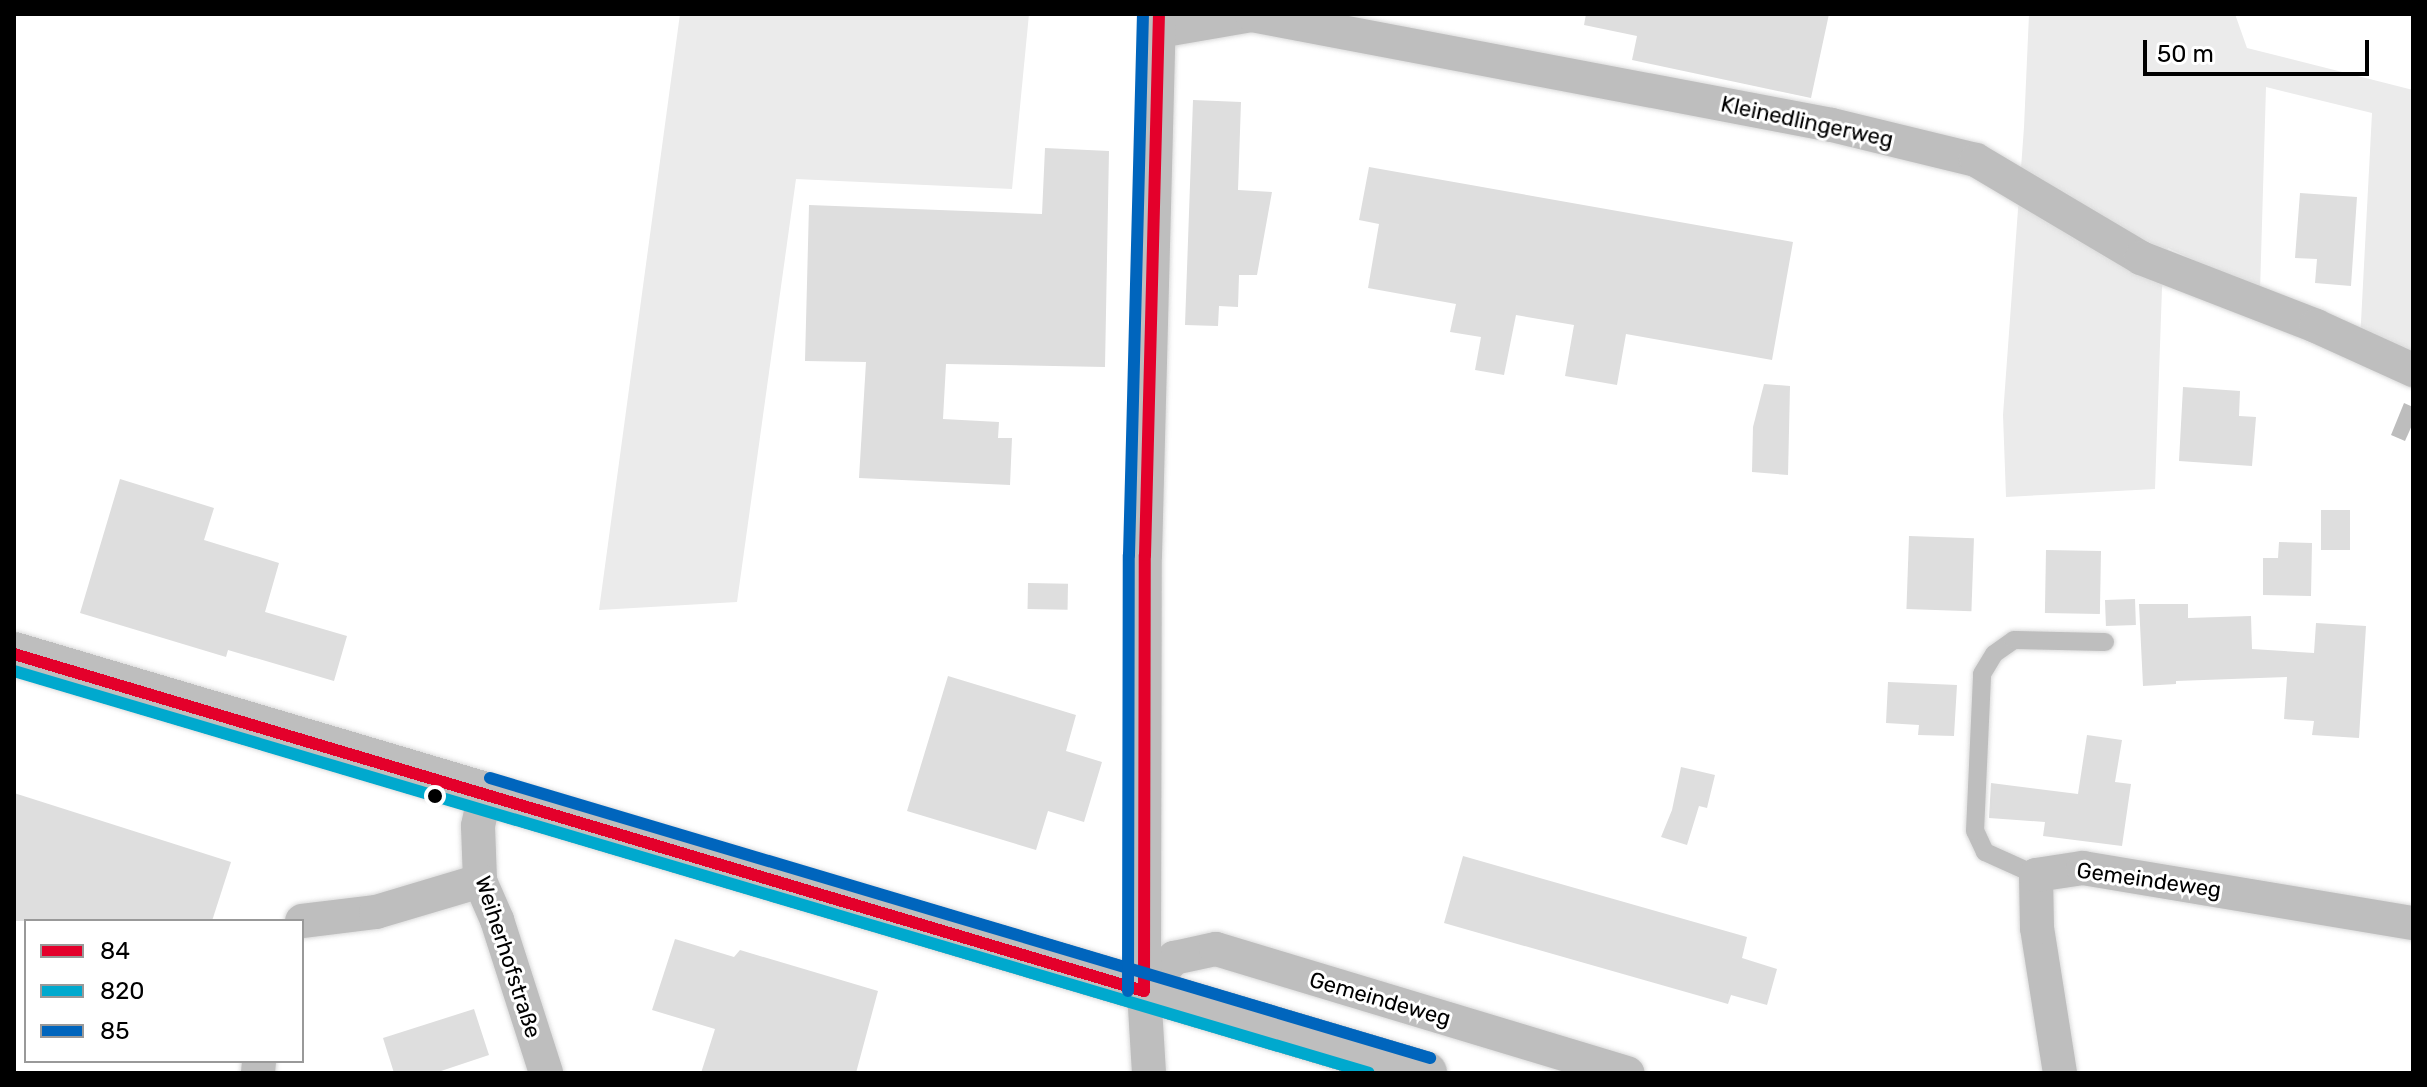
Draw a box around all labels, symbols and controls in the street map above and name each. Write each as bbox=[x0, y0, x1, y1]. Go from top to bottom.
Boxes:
scale bar bbox=[2147, 24, 2373, 74]
text: 50 m bbox=[2157, 40, 2214, 68]
street label: Kleinedlingerweg bbox=[1718, 91, 1896, 153]
unlabelled marker bbox=[427, 788, 443, 804]
street label: Gemeindeweg bbox=[2075, 857, 2223, 903]
street label: Weiherhofstraße bbox=[469, 873, 547, 1041]
legend bbox=[24, 919, 304, 1063]
text: 84 bbox=[100, 937, 130, 965]
street label: Gemeindeweg bbox=[1306, 966, 1454, 1032]
text: 820 bbox=[100, 977, 145, 1005]
text: 85 bbox=[100, 1017, 130, 1045]

